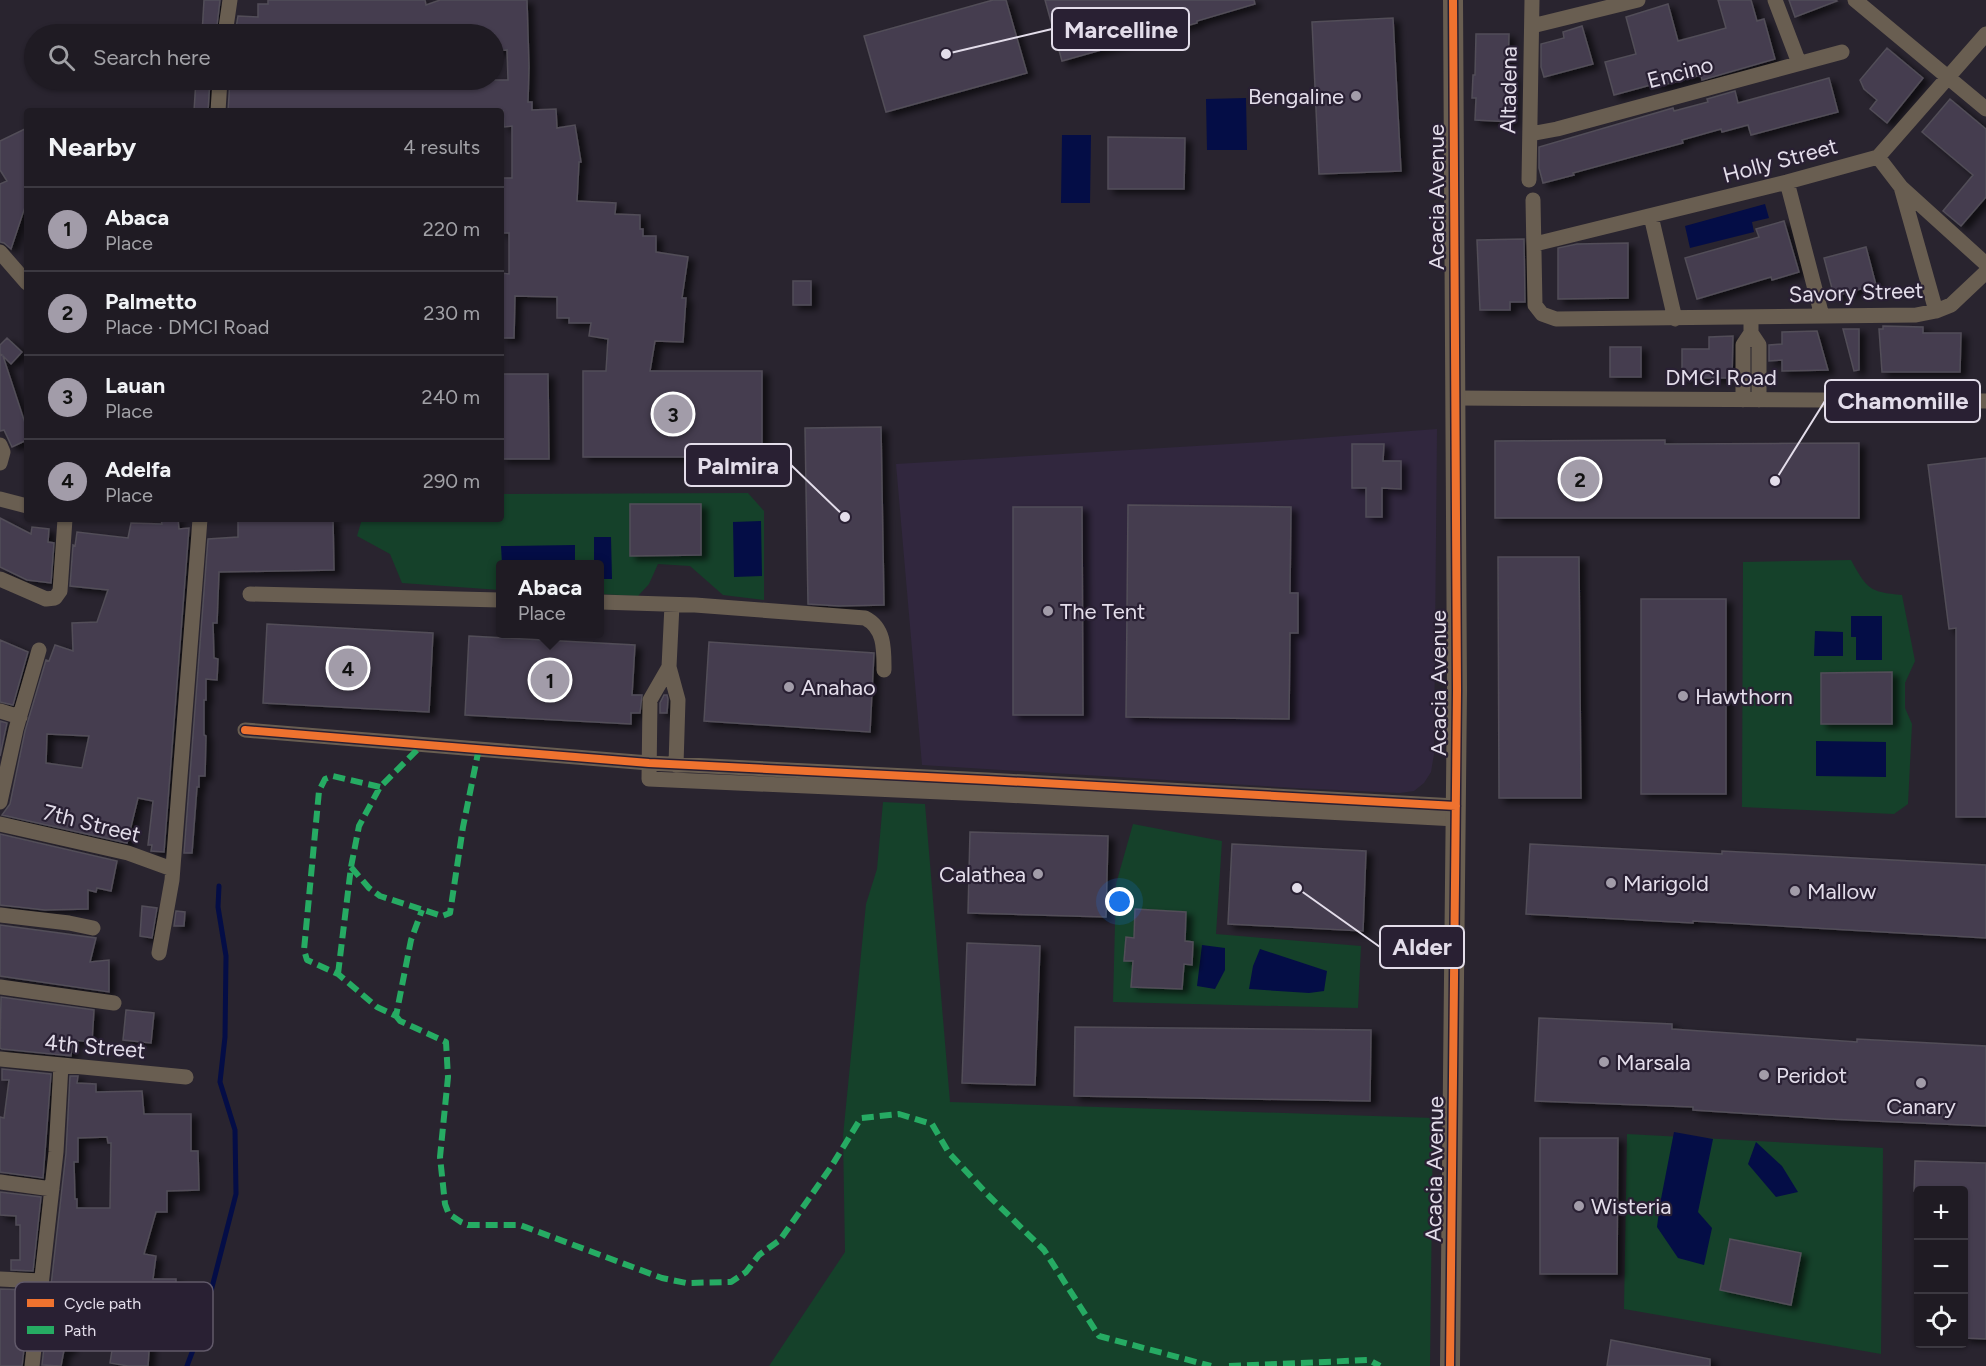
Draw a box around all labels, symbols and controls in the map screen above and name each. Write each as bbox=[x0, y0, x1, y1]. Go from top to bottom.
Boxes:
callout: Marcelline bbox=[1052, 8, 1189, 50]
text: Marcelline bbox=[1064, 15, 1178, 44]
search box bbox=[24, 24, 504, 90]
icon: search bbox=[45, 41, 78, 74]
text: Search here bbox=[93, 44, 211, 71]
street label: Altadena bbox=[1494, 46, 1523, 134]
street label: Encino bbox=[1644, 51, 1716, 94]
place label: Bengaline bbox=[1248, 83, 1344, 110]
marker: Bengaline bbox=[1349, 89, 1363, 103]
street label: Acacia Avenue bbox=[1423, 124, 1450, 270]
text: Nearby bbox=[48, 131, 136, 163]
street label: Holly Street bbox=[1720, 132, 1840, 189]
text: 4 results bbox=[403, 135, 480, 159]
text: Abaca bbox=[105, 204, 169, 231]
text: 1 bbox=[63, 217, 72, 241]
text: 220 m bbox=[423, 217, 480, 241]
text: Place bbox=[105, 231, 153, 255]
street label: Savory Street bbox=[1788, 277, 1924, 308]
text: Palmetto bbox=[105, 288, 197, 315]
text: 2 bbox=[62, 301, 73, 325]
text: 230 m bbox=[423, 301, 480, 325]
text: Place · DMCI Road bbox=[105, 315, 269, 339]
street label: DMCI Road bbox=[1665, 364, 1777, 391]
text: Lauan bbox=[105, 372, 165, 399]
callout: Chamomille bbox=[1825, 380, 1980, 422]
text: 3 bbox=[62, 385, 73, 409]
text: 240 m bbox=[422, 385, 480, 409]
text: Chamomille bbox=[1837, 386, 1969, 415]
pin: 3 bbox=[654, 392, 692, 436]
text: Place bbox=[105, 399, 153, 423]
callout: Palmira bbox=[685, 444, 791, 486]
text: Palmira bbox=[697, 451, 779, 480]
text: Adelfa bbox=[105, 456, 171, 483]
pin: 2 bbox=[1560, 456, 1600, 502]
text: 4 bbox=[61, 469, 74, 493]
text: 290 m bbox=[423, 469, 480, 493]
text: Place bbox=[105, 483, 153, 507]
popup bbox=[496, 560, 604, 638]
text: Abaca bbox=[518, 574, 582, 601]
place label: The Tent bbox=[1060, 598, 1145, 625]
text: Place bbox=[518, 601, 566, 625]
marker: The Tent bbox=[1041, 604, 1055, 618]
street label: Acacia Avenue bbox=[1425, 610, 1452, 756]
pin: 4 bbox=[328, 646, 368, 690]
pin: 1 bbox=[530, 658, 570, 702]
place label: Anahao bbox=[801, 674, 876, 701]
marker: Anahao bbox=[782, 680, 796, 694]
place label: Hawthorn bbox=[1695, 683, 1793, 710]
marker: Hawthorn bbox=[1676, 689, 1690, 703]
street label: 7th Street bbox=[40, 798, 143, 849]
place label: Calathea bbox=[939, 861, 1026, 888]
marker: Calathea bbox=[1031, 867, 1045, 881]
place label: Marigold bbox=[1623, 870, 1709, 897]
marker: Marigold bbox=[1604, 876, 1618, 890]
place label: Mallow bbox=[1807, 878, 1877, 905]
marker: Mallow bbox=[1788, 884, 1802, 898]
your location bbox=[1105, 887, 1134, 916]
callout: Alder bbox=[1380, 926, 1464, 968]
text: Alder bbox=[1392, 932, 1452, 961]
street label: 4th Street bbox=[43, 1029, 147, 1064]
place label: Marsala bbox=[1616, 1049, 1691, 1076]
marker: Marsala bbox=[1597, 1055, 1611, 1069]
place label: Peridot bbox=[1776, 1062, 1847, 1089]
marker: Peridot bbox=[1757, 1068, 1771, 1082]
marker: Canary bbox=[1914, 1076, 1928, 1090]
place label: Canary bbox=[1886, 1093, 1956, 1120]
street label: Acacia Avenue bbox=[1420, 1096, 1449, 1242]
map controls bbox=[1914, 1186, 1968, 1348]
button: + bbox=[1914, 1186, 1968, 1240]
place label: Wisteria bbox=[1591, 1193, 1672, 1220]
marker: Wisteria bbox=[1572, 1199, 1586, 1213]
button: − bbox=[1914, 1240, 1968, 1294]
legend bbox=[15, 1282, 213, 1351]
text: Cycle path bbox=[64, 1294, 141, 1313]
button: locate bbox=[1914, 1294, 1968, 1348]
text: Path bbox=[64, 1321, 96, 1340]

